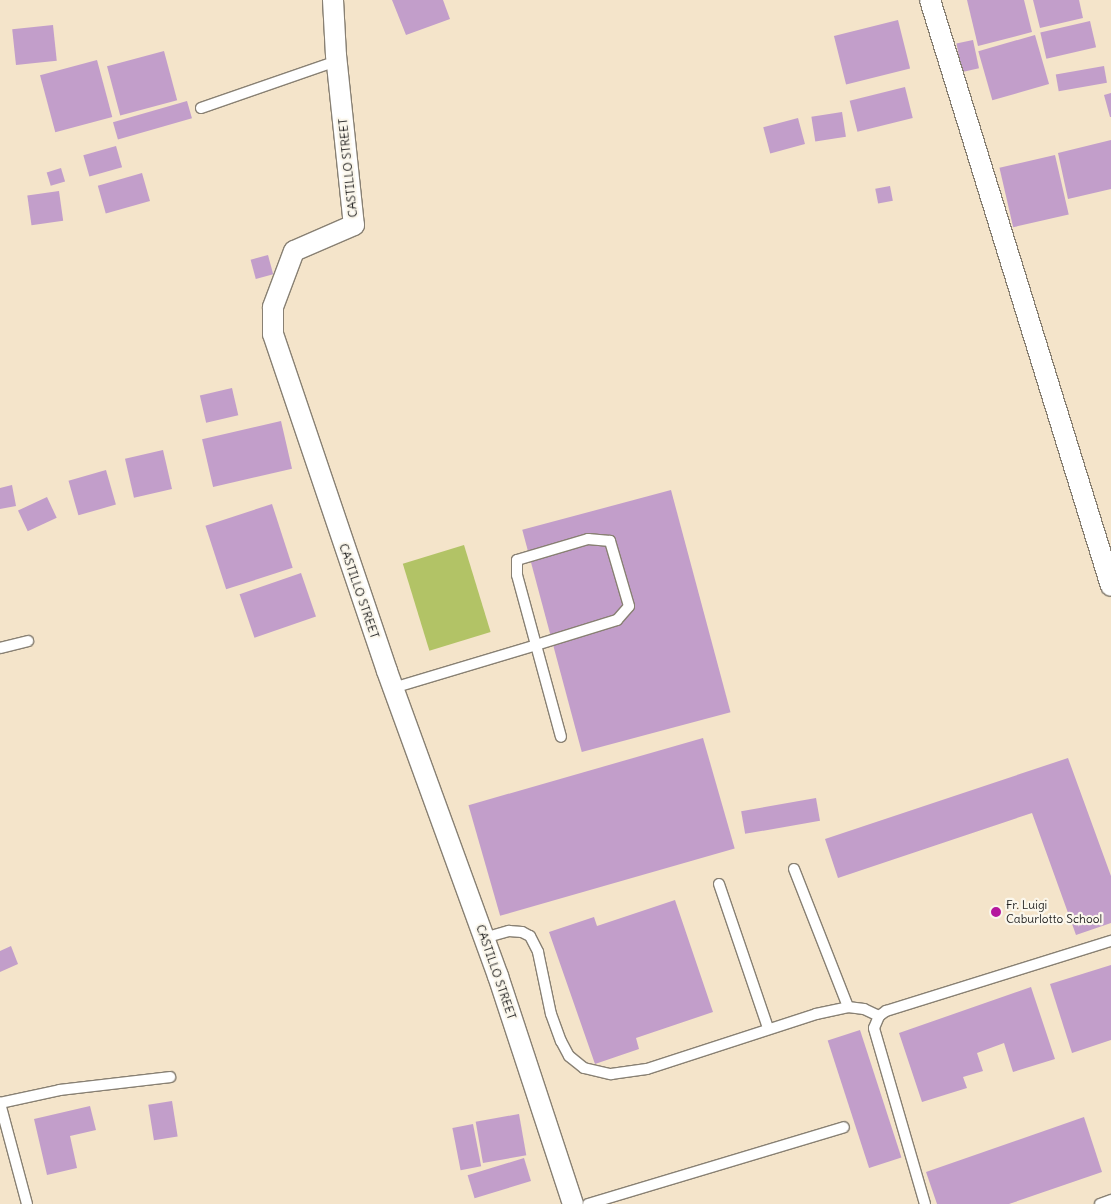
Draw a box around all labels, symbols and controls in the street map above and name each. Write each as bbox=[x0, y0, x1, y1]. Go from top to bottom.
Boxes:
street label: CASTILLO STREET bbox=[336, 118, 360, 218]
street label: CASTILLO STREET bbox=[336, 542, 382, 640]
place label: Fr. Luigi Caburlotto School bbox=[1006, 898, 1102, 926]
marker: Fr. Luigi Caburlotto School bbox=[990, 906, 1002, 918]
street label: CASTILLO STREET bbox=[473, 923, 519, 1021]

